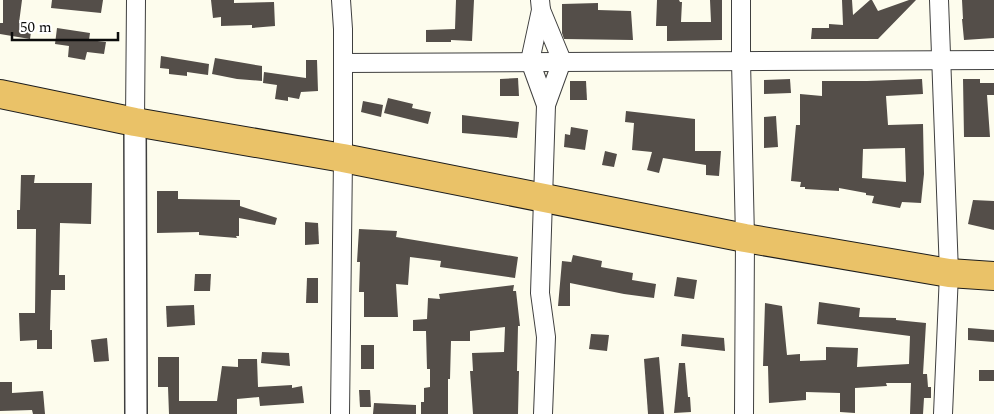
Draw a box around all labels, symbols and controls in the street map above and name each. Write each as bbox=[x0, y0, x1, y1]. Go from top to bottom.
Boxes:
scale bar bbox=[12, 10, 119, 42]
text: 50 m bbox=[20, 16, 52, 39]

